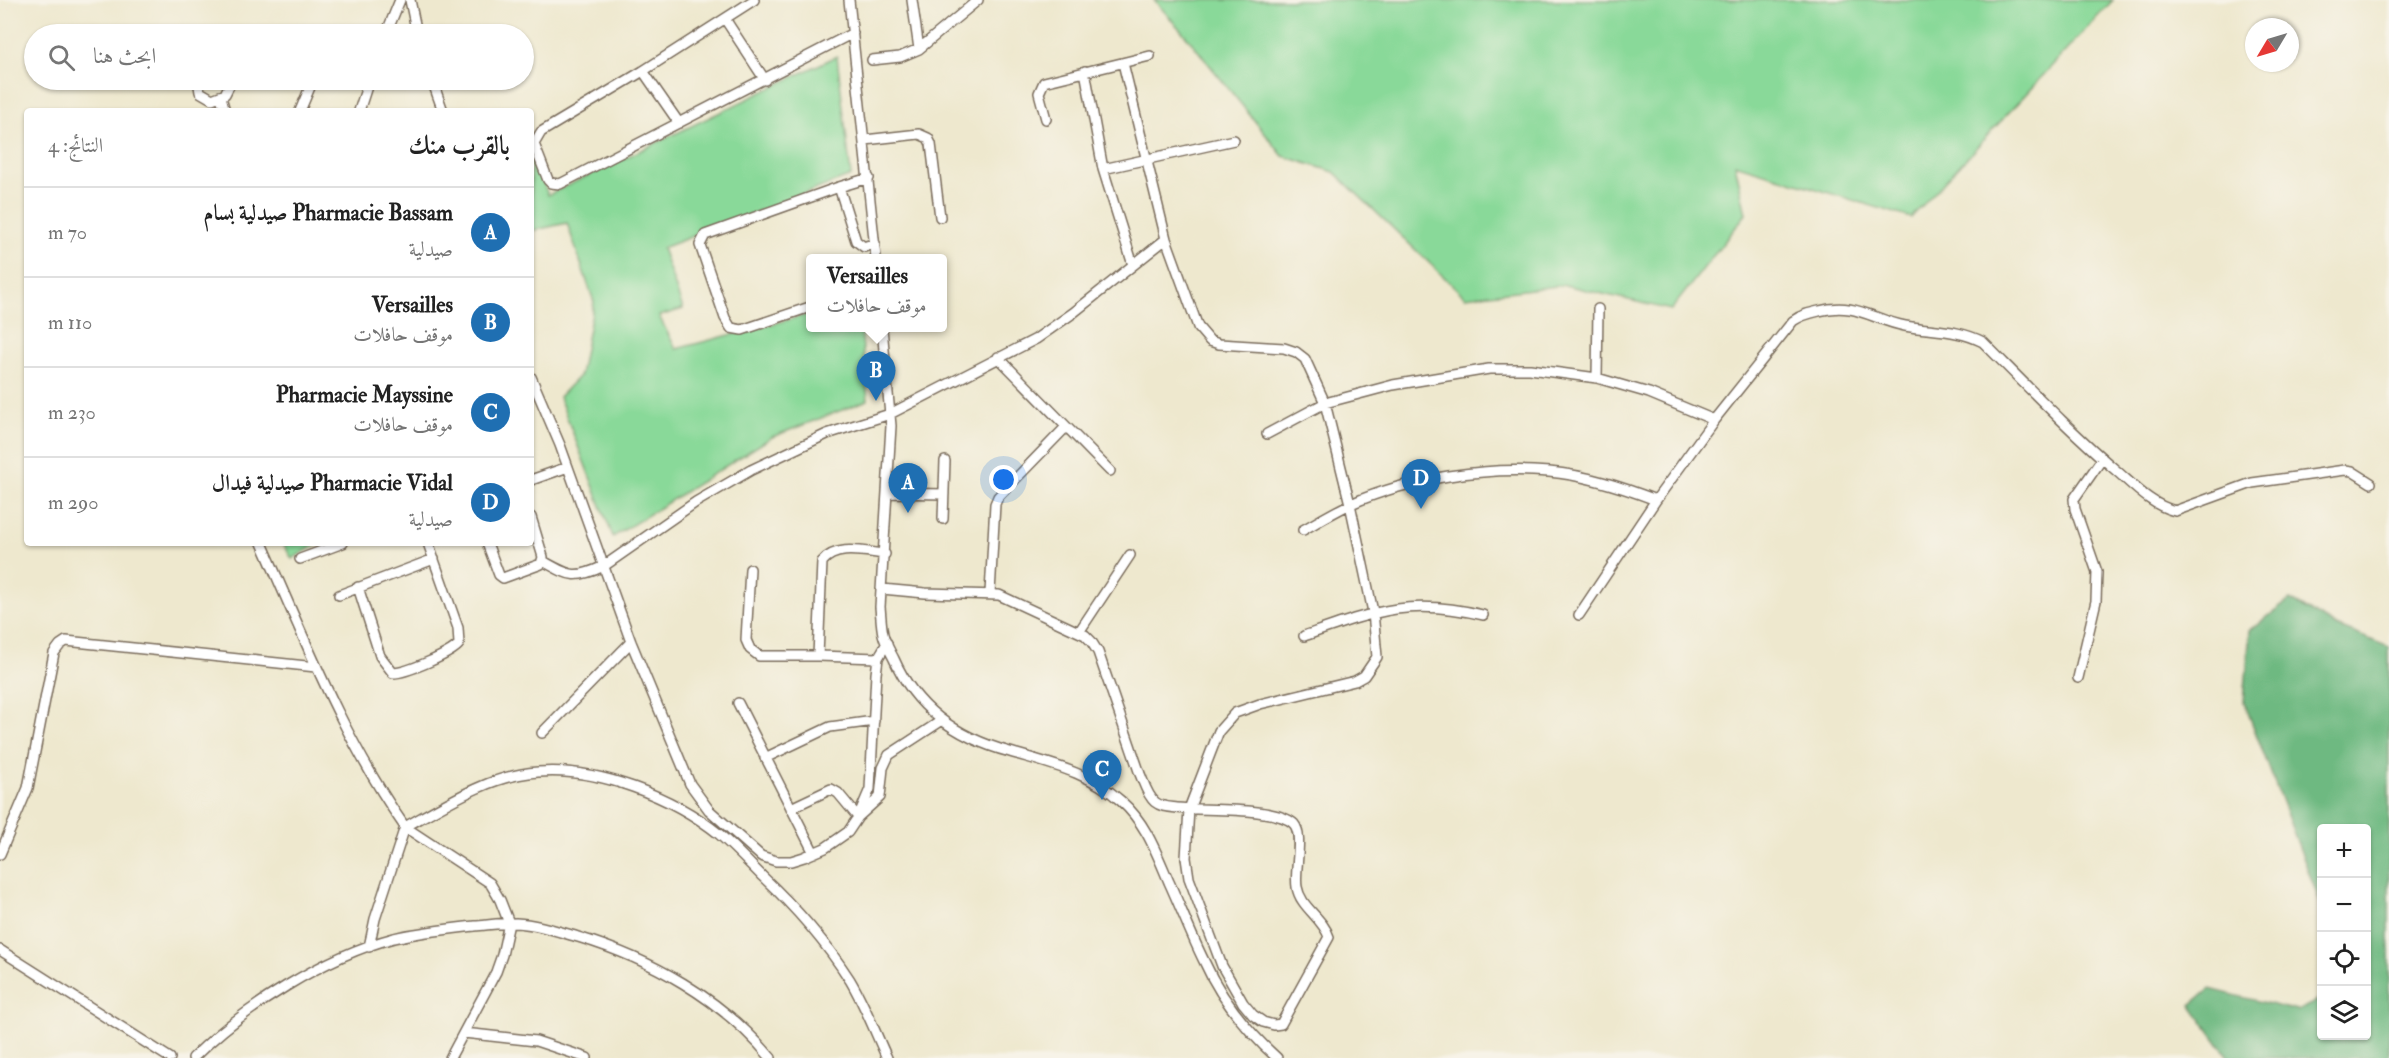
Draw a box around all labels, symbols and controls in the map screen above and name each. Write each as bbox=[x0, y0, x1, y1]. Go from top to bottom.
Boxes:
north arrow bbox=[2245, 18, 2299, 72]
search box bbox=[24, 24, 534, 90]
icon: search bbox=[45, 41, 78, 74]
text: ابحث هنا bbox=[93, 42, 156, 70]
text: بالقرب منك bbox=[408, 130, 510, 162]
text: النتائج: 4 bbox=[48, 133, 103, 158]
text: Pharmacie Bassam صيدلية بسام bbox=[204, 199, 453, 227]
text: 70 m bbox=[48, 220, 87, 245]
text: A bbox=[484, 220, 497, 245]
text: صيدلية bbox=[409, 237, 453, 262]
popup bbox=[806, 254, 947, 332]
text: Versailles bbox=[827, 262, 908, 290]
text: Versailles bbox=[371, 291, 453, 319]
text: موقف حافلات bbox=[827, 293, 926, 318]
text: 110 m bbox=[48, 310, 92, 335]
text: B bbox=[484, 310, 497, 335]
text: موقف حافلات bbox=[353, 322, 453, 347]
pin: B bbox=[856, 352, 896, 401]
text: Pharmacie Mayssine bbox=[276, 381, 453, 409]
text: 230 m bbox=[48, 400, 96, 425]
text: C bbox=[483, 400, 498, 425]
text: موقف حافلات bbox=[353, 412, 453, 437]
pin: D bbox=[1402, 460, 1440, 509]
pin: A bbox=[888, 464, 928, 513]
your location bbox=[989, 465, 1018, 494]
text: Pharmacie Vidal صيدلية فيدال bbox=[212, 469, 453, 497]
text: 290 m bbox=[48, 490, 98, 515]
text: D bbox=[482, 490, 499, 515]
text: صيدلية bbox=[409, 507, 453, 532]
pin: C bbox=[1082, 750, 1122, 800]
map controls bbox=[2317, 824, 2371, 1040]
button: + bbox=[2317, 824, 2371, 878]
button: − bbox=[2317, 878, 2371, 932]
button: locate bbox=[2317, 932, 2371, 986]
button: layers bbox=[2317, 986, 2371, 1040]

